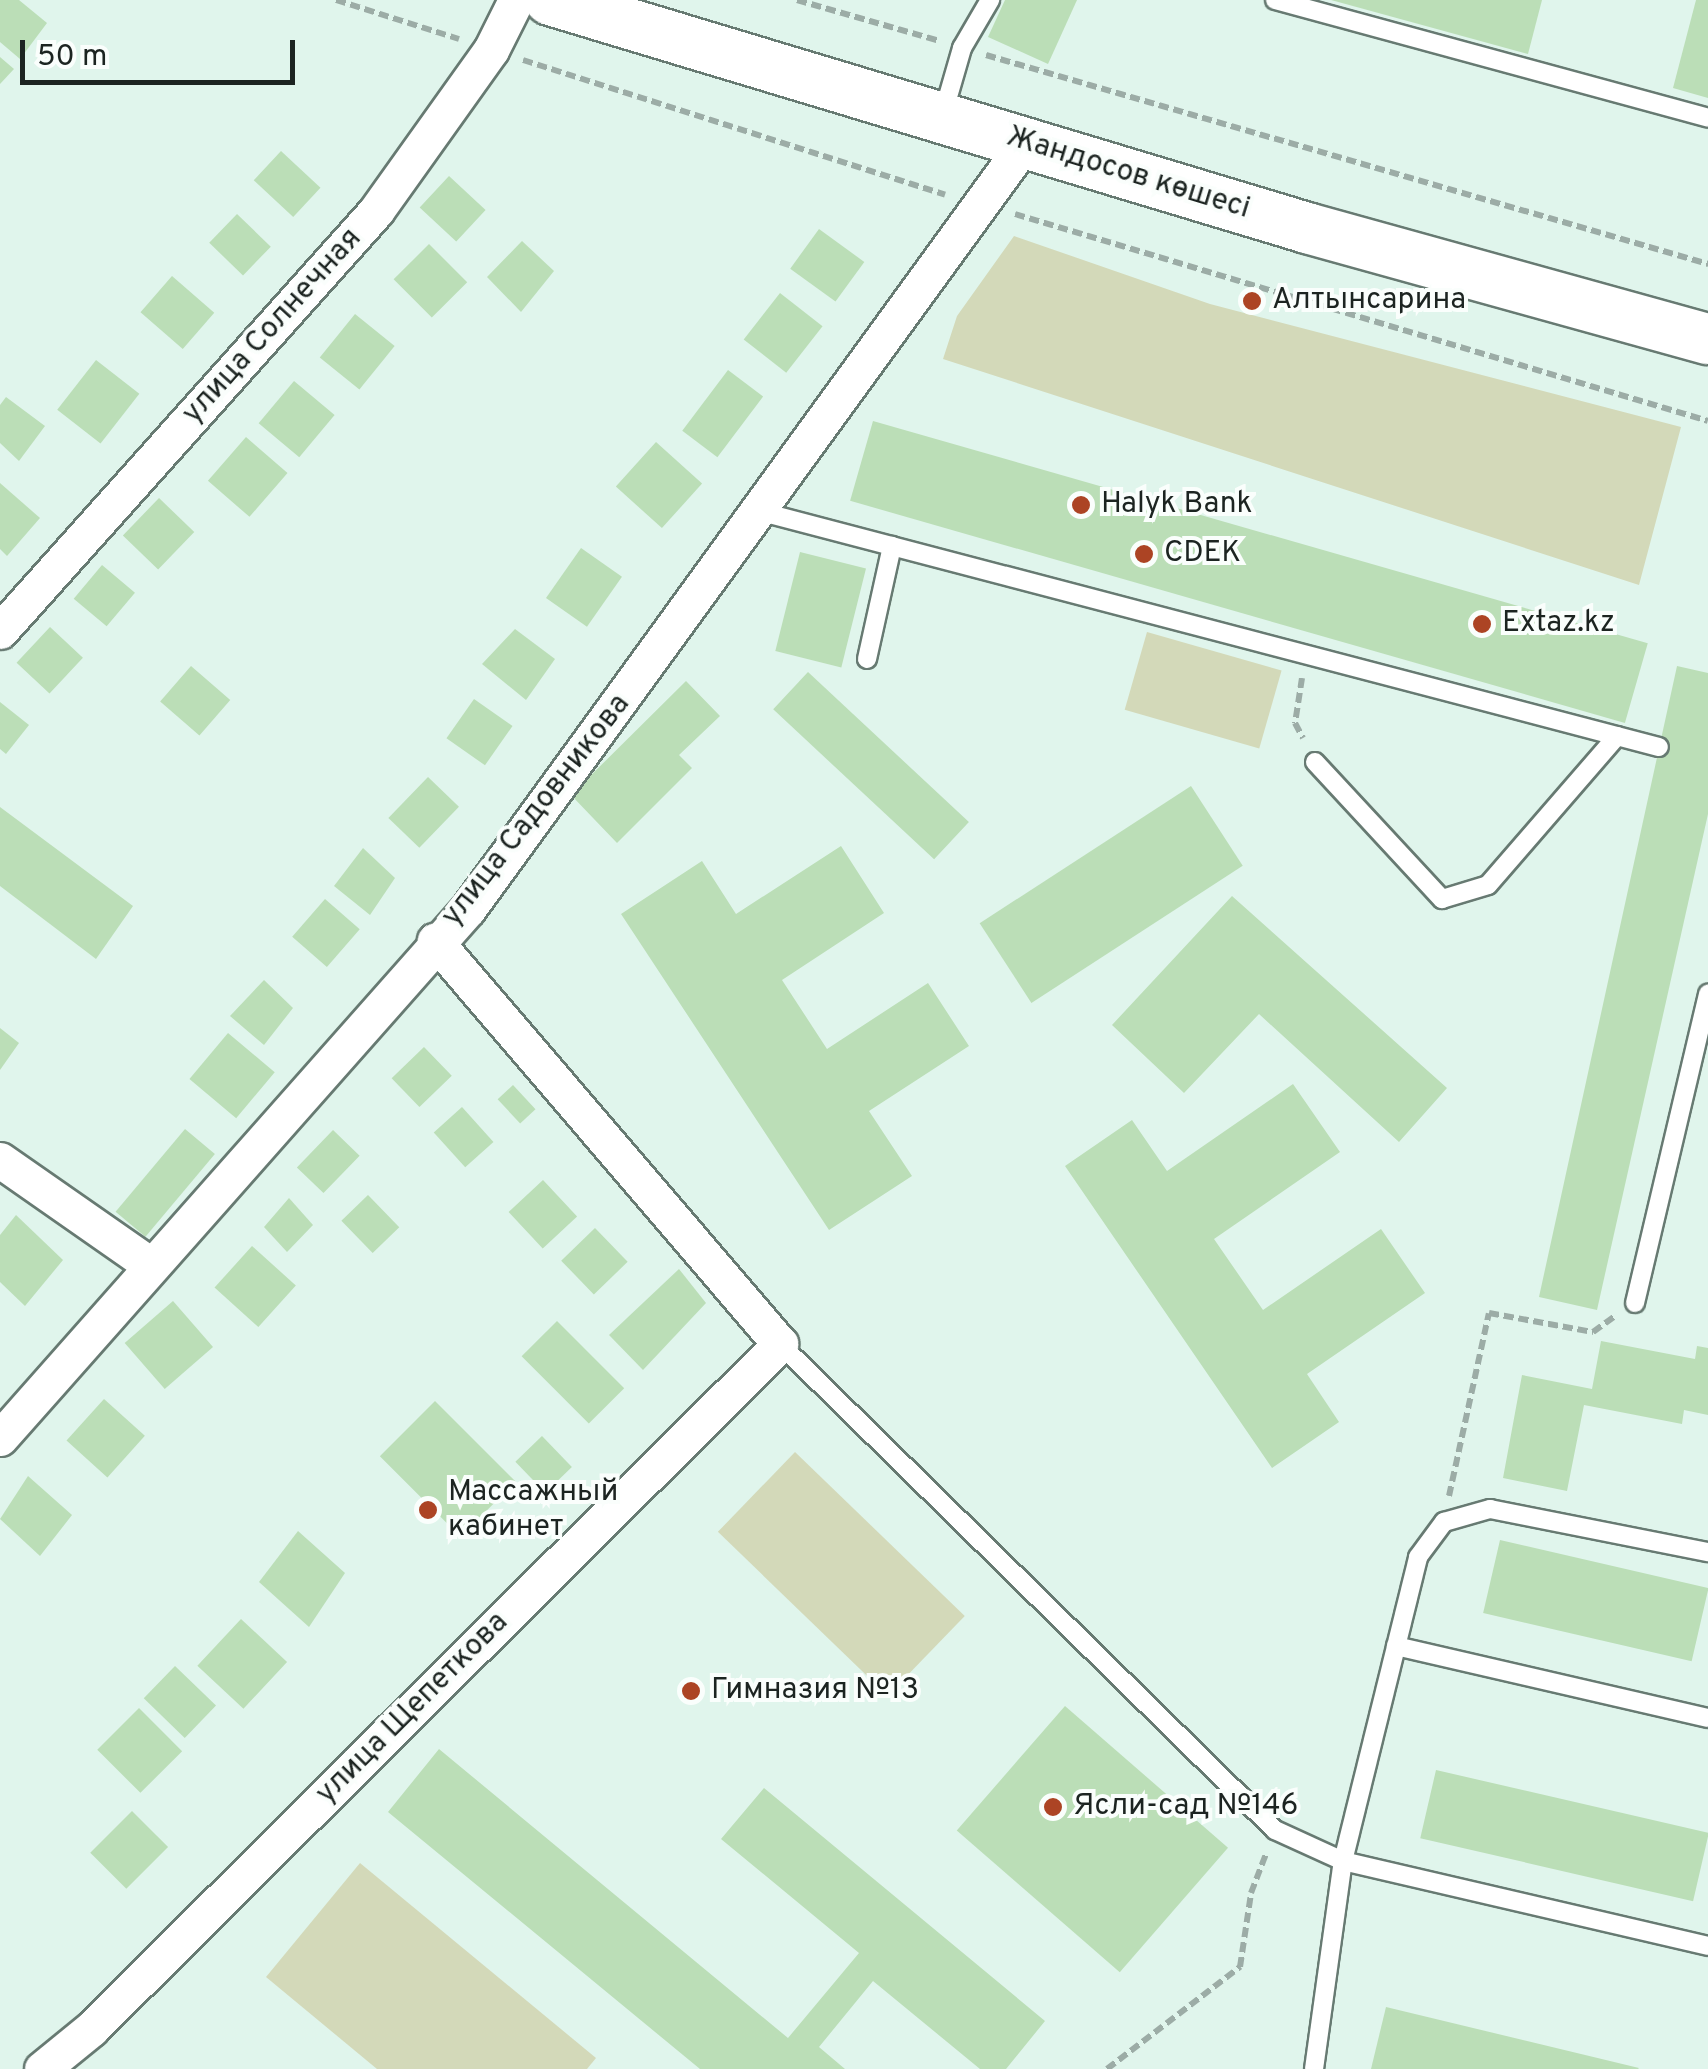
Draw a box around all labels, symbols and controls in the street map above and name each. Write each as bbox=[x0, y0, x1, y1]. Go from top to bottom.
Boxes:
scale bar bbox=[25, 20, 300, 82]
text: 50 m bbox=[37, 39, 107, 76]
street label: Жандосов көшесі bbox=[1002, 120, 1254, 228]
street label: улица Солнечная bbox=[176, 222, 370, 432]
place label: Алтынсарина bbox=[1272, 283, 1466, 319]
marker: Алтынсарина bbox=[1241, 290, 1263, 312]
place label: Halyk Bank bbox=[1101, 487, 1253, 523]
marker: Halyk Bank bbox=[1070, 494, 1092, 516]
place label: CDEK bbox=[1164, 536, 1241, 572]
marker: CDEK bbox=[1133, 543, 1155, 565]
place label: Extaz.kz bbox=[1502, 606, 1615, 642]
marker: Extaz.kz bbox=[1471, 613, 1493, 635]
street label: улица Садовникова bbox=[435, 688, 639, 934]
place label: Массажный кабинет bbox=[448, 1475, 618, 1546]
marker: Массажный кабинет bbox=[417, 1499, 439, 1521]
street label: улица Щепеткова bbox=[310, 1606, 516, 1812]
place label: Гимназия №13 bbox=[711, 1673, 919, 1709]
marker: Гимназия №13 bbox=[680, 1680, 702, 1702]
place label: Ясли-сад №146 bbox=[1073, 1789, 1298, 1825]
marker: Ясли-сад №146 bbox=[1042, 1796, 1064, 1818]

